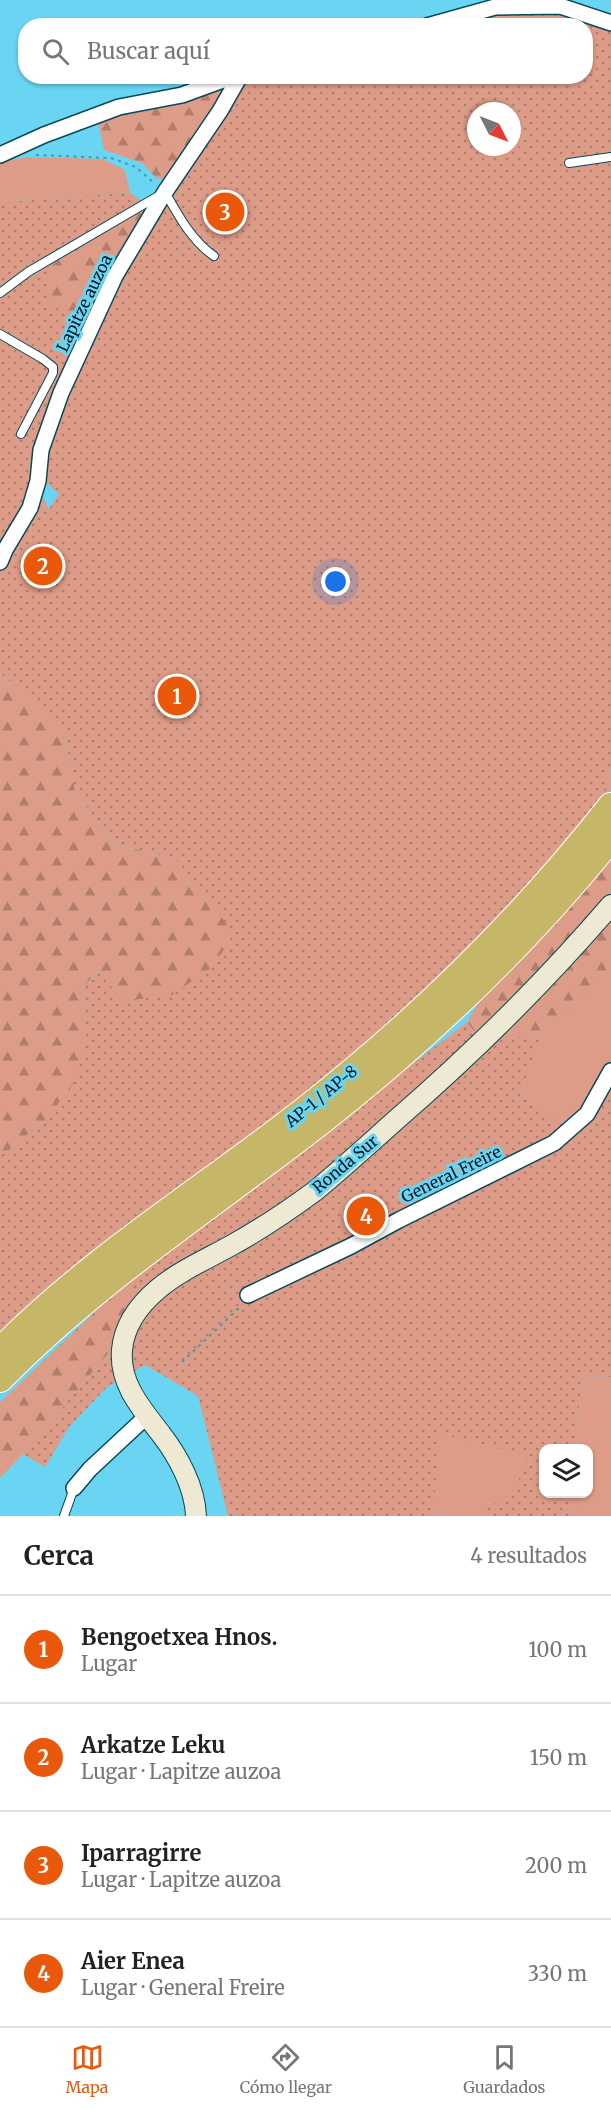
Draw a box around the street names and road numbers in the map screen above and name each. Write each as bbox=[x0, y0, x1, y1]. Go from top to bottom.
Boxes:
street label: Lapitze auzoa bbox=[52, 251, 116, 355]
street label: AP-1 / AP-8 bbox=[280, 1061, 361, 1132]
street label: Ronda Sur bbox=[308, 1131, 382, 1197]
street label: General Freire bbox=[398, 1141, 504, 1207]

